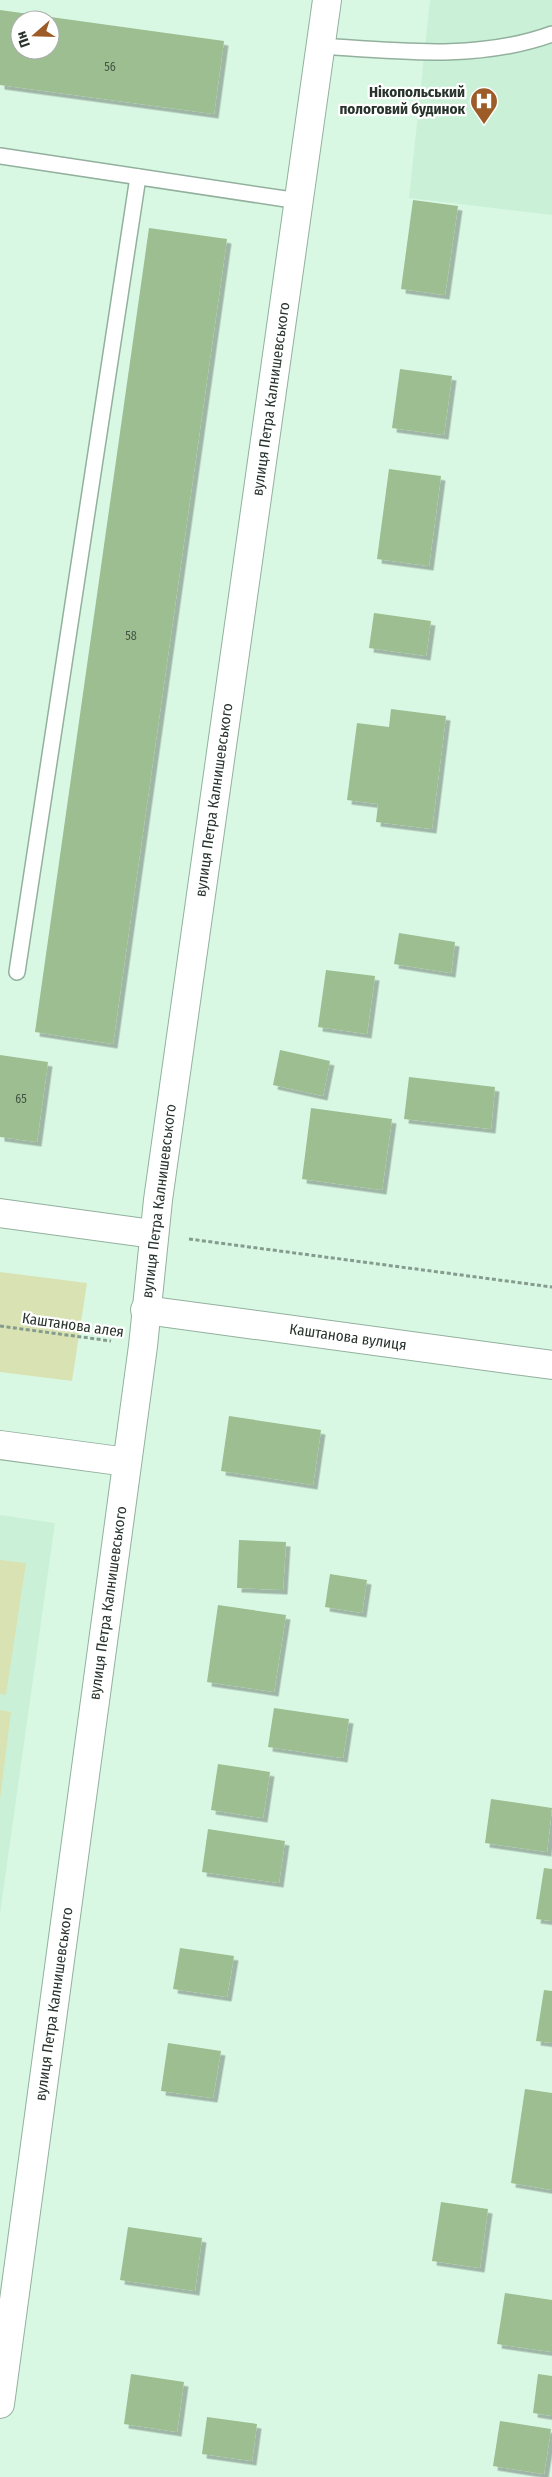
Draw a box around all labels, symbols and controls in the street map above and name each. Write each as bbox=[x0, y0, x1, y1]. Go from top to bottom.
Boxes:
north arrow bbox=[10, 10, 60, 60]
text: Пн bbox=[13, 29, 34, 50]
house number: 56 bbox=[104, 60, 116, 74]
place label: Нікопольський пологовий будинок bbox=[339, 83, 465, 118]
hospital icon: Нікопольський пологовий будинок bbox=[469, 86, 499, 125]
street label: вулиця Петра Калнишевського bbox=[248, 301, 294, 497]
house number: 58 bbox=[125, 629, 137, 643]
street label: вулиця Петра Калнишевського bbox=[191, 702, 237, 898]
house number: 65 bbox=[15, 1092, 27, 1106]
street label: вулиця Петра Калнишевського bbox=[138, 1103, 180, 1299]
street label: Каштанова алея bbox=[21, 1309, 125, 1341]
street label: Каштанова вулиця bbox=[288, 1320, 408, 1354]
street label: вулиця Петра Калнишевського bbox=[85, 1505, 131, 1701]
street label: вулиця Петра Калнишевського bbox=[31, 1906, 77, 2102]

